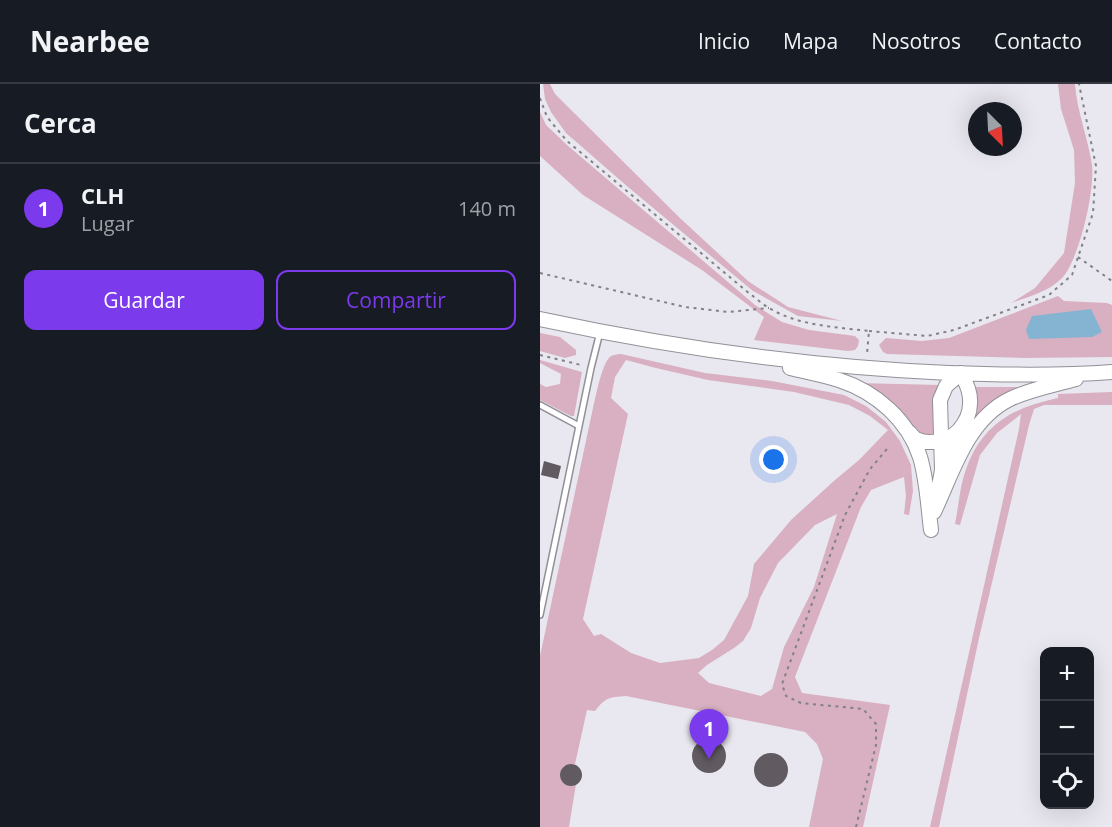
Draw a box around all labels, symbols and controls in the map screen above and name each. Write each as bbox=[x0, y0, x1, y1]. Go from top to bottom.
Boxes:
text: Nearbee bbox=[30, 22, 150, 60]
text: Inicio bbox=[698, 27, 750, 55]
text: Mapa bbox=[783, 27, 838, 55]
text: Nosotros bbox=[871, 27, 961, 55]
text: Contacto bbox=[994, 27, 1082, 55]
north arrow bbox=[968, 102, 1022, 156]
text: Cerca bbox=[24, 105, 97, 141]
text: CLH bbox=[81, 180, 124, 210]
text: 1 bbox=[38, 195, 49, 222]
text: 140 m bbox=[458, 195, 516, 222]
text: Lugar bbox=[81, 210, 134, 237]
button: Guardar bbox=[24, 270, 264, 330]
button: Compartir bbox=[276, 270, 516, 330]
your location bbox=[759, 445, 788, 474]
map controls bbox=[1040, 647, 1094, 809]
button: + bbox=[1040, 647, 1094, 701]
button: − bbox=[1040, 701, 1094, 755]
pin: 1 bbox=[690, 710, 728, 759]
button: locate bbox=[1040, 755, 1094, 809]

